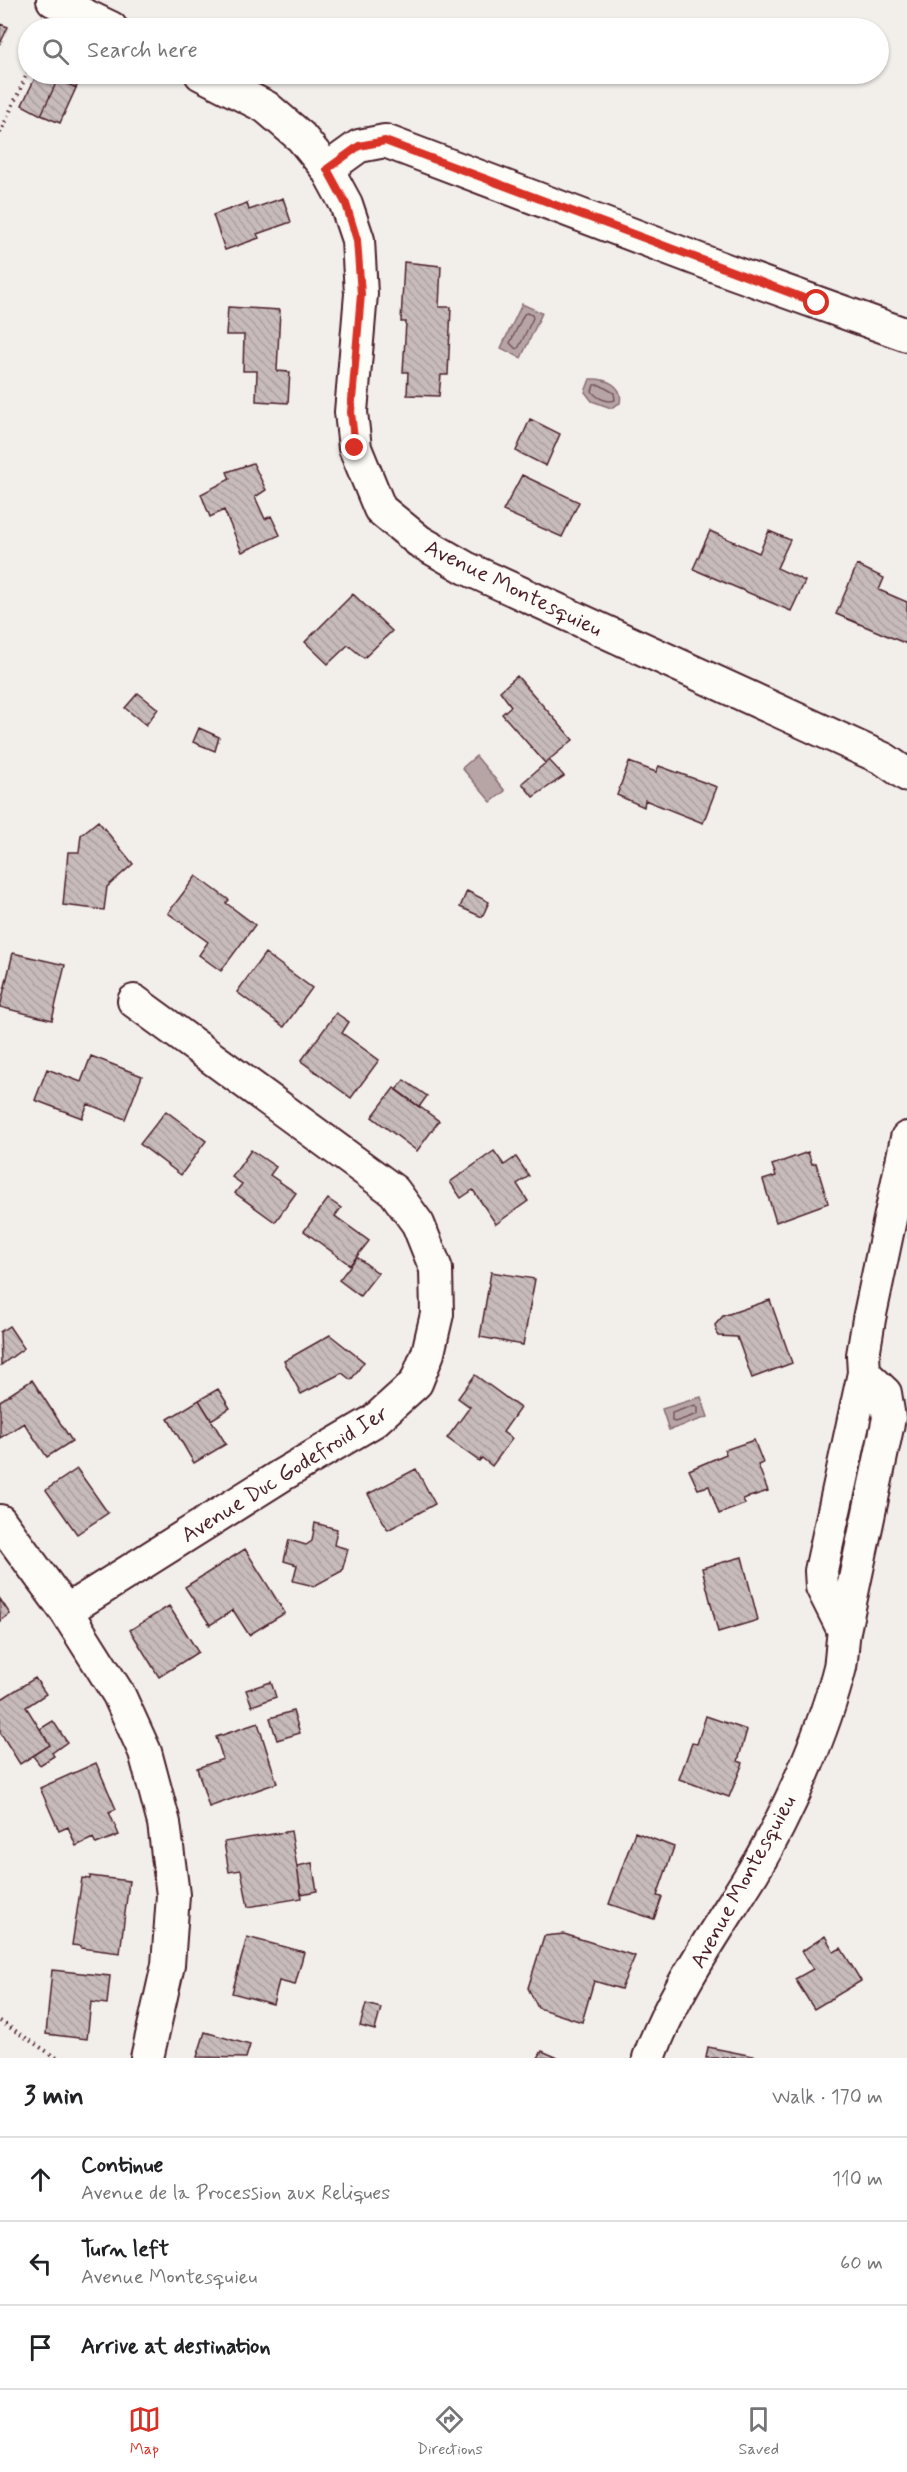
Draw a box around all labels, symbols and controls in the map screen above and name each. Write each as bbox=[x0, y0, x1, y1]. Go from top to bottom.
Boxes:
search box bbox=[18, 18, 889, 84]
icon: search bbox=[39, 35, 72, 68]
text: Search here bbox=[87, 37, 198, 65]
route start bbox=[803, 289, 829, 315]
route end bbox=[341, 434, 367, 460]
street label: Avenue Montesquieu bbox=[420, 534, 606, 644]
street label: Avenue Duc Godefroid Ier bbox=[176, 1400, 394, 1550]
street label: Avenue Montesquieu bbox=[685, 1790, 803, 1974]
text: 3 min bbox=[24, 2080, 84, 2114]
text: Walk · 170 m bbox=[772, 2084, 883, 2111]
text: Continue bbox=[81, 2152, 163, 2180]
icon: ahead bbox=[24, 2163, 57, 2196]
text: 110 m bbox=[832, 2166, 883, 2193]
text: Avenue de la Procession aux Reliques bbox=[81, 2180, 390, 2207]
text: Turn left bbox=[81, 2236, 169, 2264]
icon: left bbox=[24, 2247, 57, 2280]
text: 60 m bbox=[840, 2250, 883, 2277]
text: Avenue Montesquieu bbox=[81, 2264, 257, 2291]
icon: arrive bbox=[24, 2331, 57, 2364]
text: Arrive at destination bbox=[81, 2333, 271, 2361]
tab: Map bbox=[128, 2403, 161, 2460]
tab: Directions bbox=[417, 2403, 483, 2460]
tab: Saved bbox=[739, 2403, 779, 2460]

